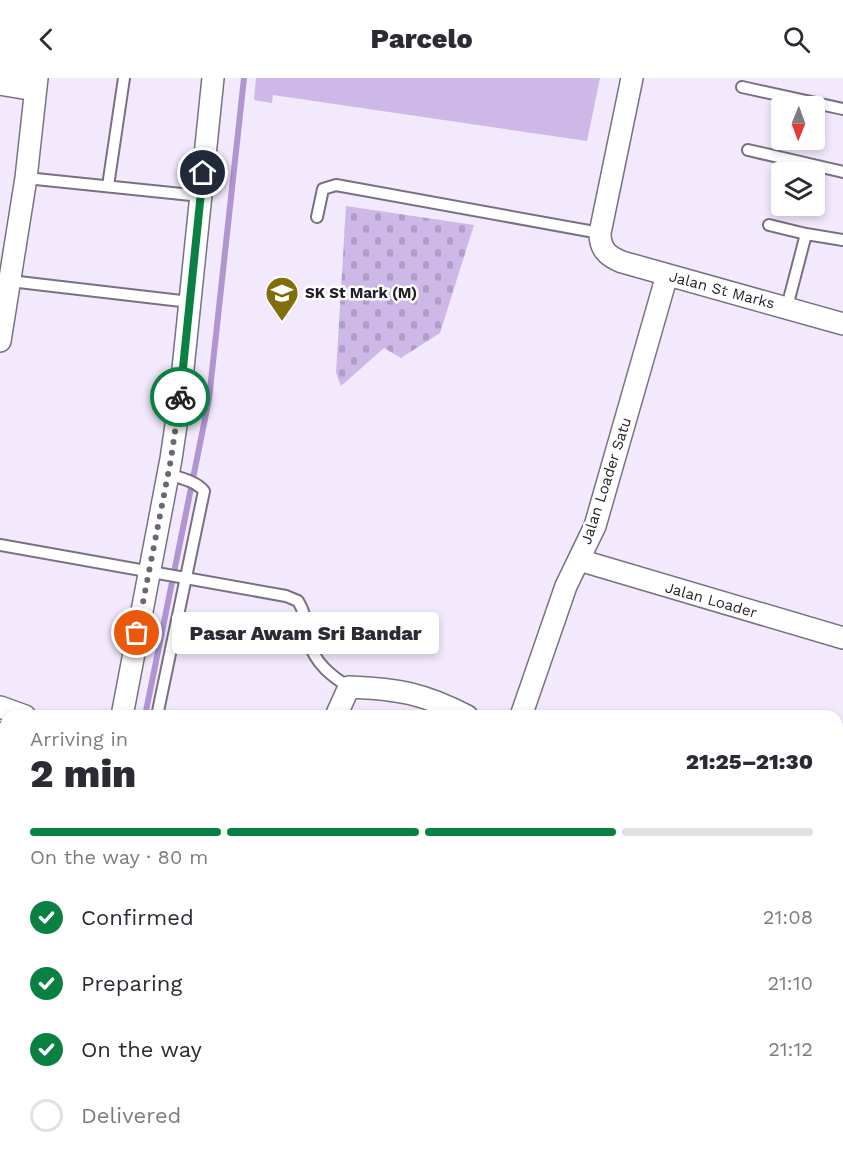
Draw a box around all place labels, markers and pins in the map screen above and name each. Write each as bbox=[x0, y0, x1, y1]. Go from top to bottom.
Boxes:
pin bbox=[177, 147, 228, 198]
school or university icon: SK St Mark (M) bbox=[264, 275, 300, 322]
place label: SK St Mark (M) bbox=[305, 284, 417, 302]
pin bbox=[111, 607, 162, 658]
callout: Pasar Awam Sri Bandar bbox=[173, 612, 440, 654]

